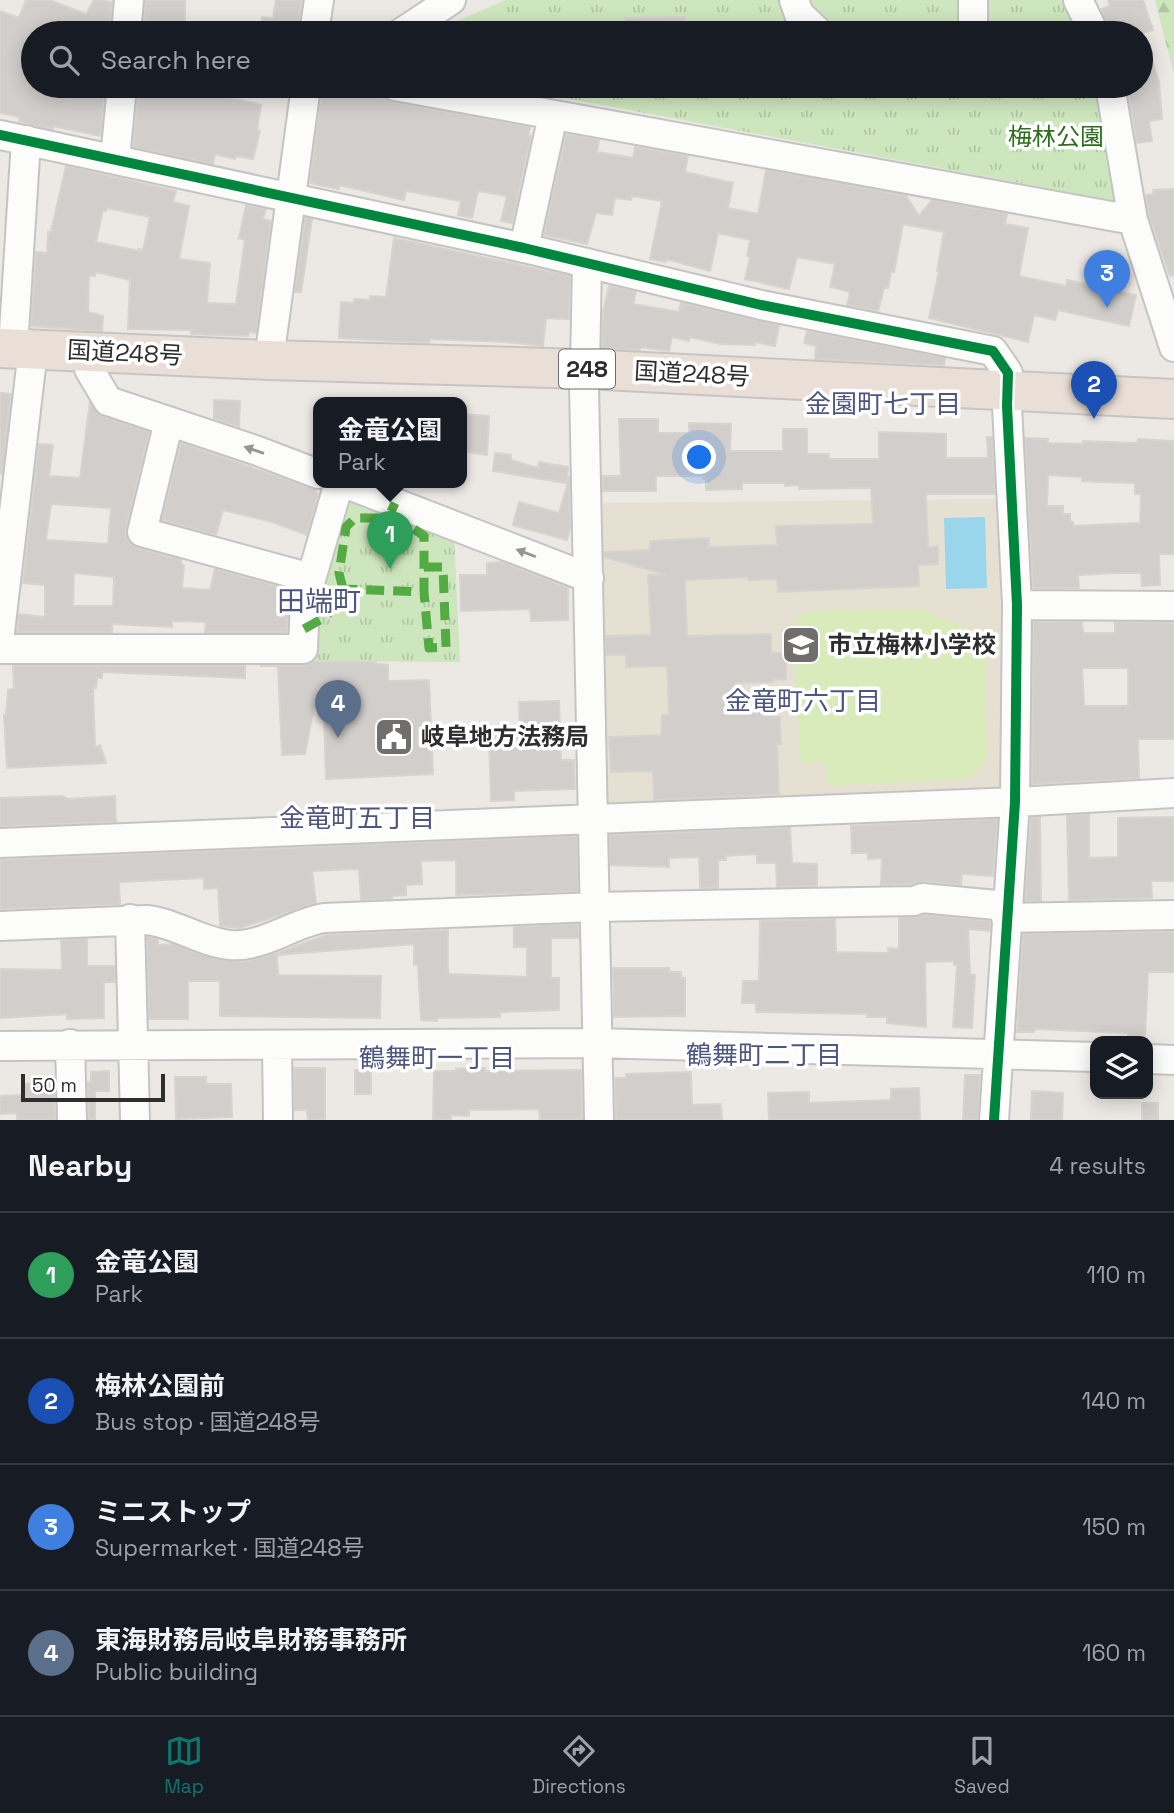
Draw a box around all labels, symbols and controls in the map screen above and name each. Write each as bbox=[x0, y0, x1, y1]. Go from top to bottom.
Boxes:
search box bbox=[21, 21, 1153, 98]
icon: search bbox=[45, 41, 83, 79]
text: Search here bbox=[101, 43, 251, 77]
park label: 梅林公園 bbox=[1008, 121, 1104, 152]
pin: 3 bbox=[1084, 250, 1130, 308]
street label: 国道248号 bbox=[66, 334, 184, 371]
road number: 248 bbox=[559, 350, 615, 388]
street label: 国道248号 bbox=[633, 355, 751, 392]
pin: 2 bbox=[1071, 361, 1117, 419]
district label: 金園町七丁目 bbox=[805, 387, 961, 421]
popup bbox=[313, 397, 467, 488]
text: 金竜公園 bbox=[338, 413, 442, 447]
your location bbox=[682, 440, 716, 474]
one-way arrow bbox=[244, 444, 265, 455]
text: Park bbox=[338, 447, 386, 477]
pin: 1 bbox=[367, 511, 413, 569]
one-way arrow bbox=[515, 548, 536, 559]
district label: 田端町 bbox=[277, 583, 361, 619]
school or university icon: 市立梅林小学校 bbox=[780, 624, 822, 666]
place label: 市立梅林小学校 bbox=[828, 629, 996, 660]
pin: 4 bbox=[315, 680, 361, 738]
district label: 金竜町六丁目 bbox=[725, 684, 881, 718]
public building icon: 岐阜地方法務局 bbox=[373, 716, 415, 758]
place label: 岐阜地方法務局 bbox=[421, 721, 589, 752]
district label: 金竜町五丁目 bbox=[279, 801, 435, 835]
map controls bbox=[1090, 1036, 1153, 1099]
button: layers bbox=[1090, 1036, 1153, 1099]
district label: 鶴舞町二丁目 bbox=[686, 1038, 842, 1072]
district label: 鶴舞町一丁目 bbox=[359, 1041, 515, 1075]
scale bar bbox=[21, 1071, 164, 1103]
text: 50 m bbox=[32, 1073, 77, 1098]
text: Nearby bbox=[28, 1146, 132, 1185]
text: 4 results bbox=[1049, 1151, 1146, 1181]
text: 金竜公園 bbox=[95, 1245, 199, 1279]
text: 1 bbox=[46, 1260, 56, 1290]
text: 110 m bbox=[1086, 1260, 1146, 1290]
text: Park bbox=[95, 1279, 143, 1309]
text: 梅林公園前 bbox=[95, 1369, 225, 1403]
text: 2 bbox=[44, 1386, 58, 1416]
text: 140 m bbox=[1082, 1386, 1146, 1416]
text: Bus stop · 国道248号 bbox=[95, 1407, 320, 1437]
text: ミニストップ bbox=[95, 1495, 251, 1529]
text: 3 bbox=[44, 1512, 58, 1542]
text: 150 m bbox=[1082, 1512, 1146, 1542]
text: Supermarket · 国道248号 bbox=[95, 1533, 364, 1563]
text: 東海財務局岐阜財務事務所 bbox=[95, 1623, 407, 1657]
text: 4 bbox=[44, 1638, 58, 1668]
text: 160 m bbox=[1082, 1638, 1146, 1668]
text: Public building bbox=[95, 1657, 258, 1687]
tab: Map bbox=[164, 1732, 204, 1799]
tab: Directions bbox=[533, 1732, 626, 1799]
tab: Saved bbox=[954, 1732, 1010, 1799]

